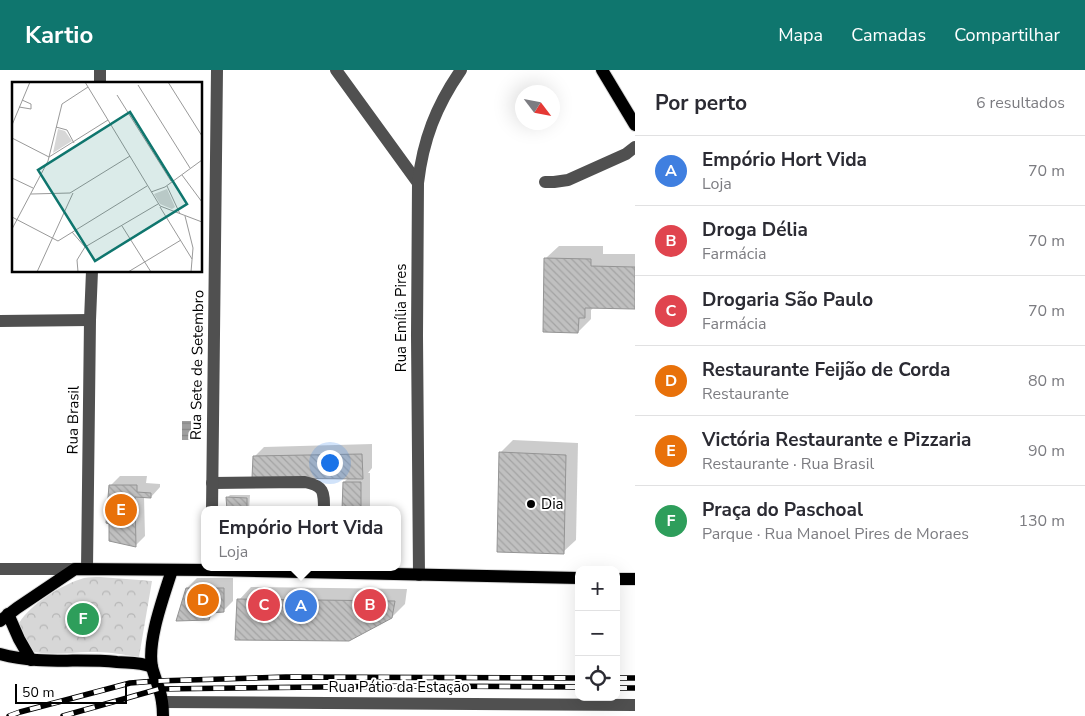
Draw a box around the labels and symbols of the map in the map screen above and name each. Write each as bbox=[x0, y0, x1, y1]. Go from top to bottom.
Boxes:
inset map bbox=[12, 82, 202, 272]
north arrow bbox=[515, 85, 560, 130]
street label: Rua Emília Pires bbox=[391, 264, 411, 372]
street label: Rua Sete de Setembro bbox=[186, 290, 208, 440]
street label: Rua Brasil bbox=[62, 385, 84, 455]
your location bbox=[317, 450, 343, 476]
pin: E bbox=[105, 491, 137, 529]
place label: Dia bbox=[541, 494, 564, 514]
marker: Dia bbox=[525, 498, 537, 510]
pin: D bbox=[187, 581, 219, 619]
pin: C bbox=[248, 586, 280, 624]
pin: B bbox=[354, 586, 386, 624]
pin: A bbox=[285, 587, 317, 625]
pin: F bbox=[67, 600, 99, 638]
street label: Rua Pátio da Estação bbox=[329, 677, 469, 697]
scale bar bbox=[15, 681, 128, 704]

